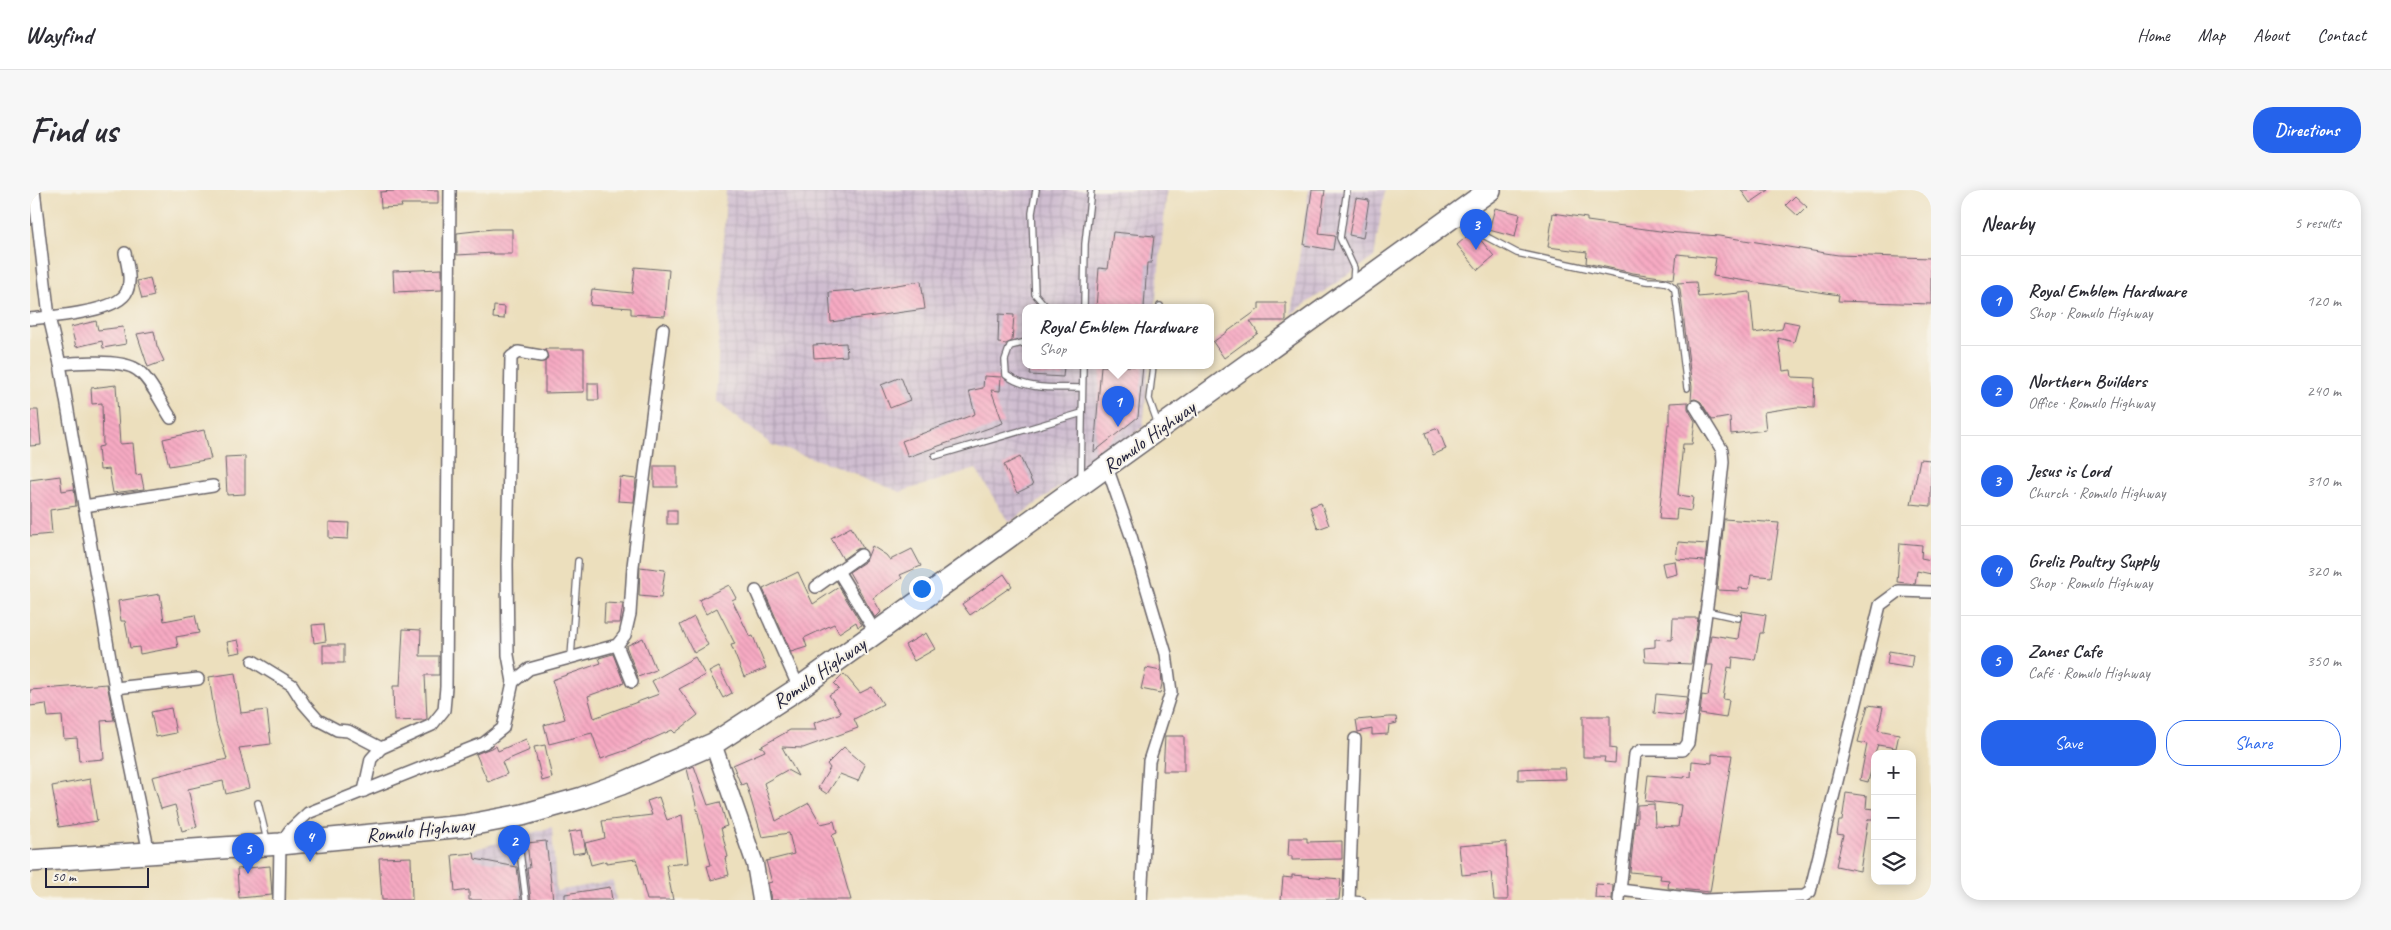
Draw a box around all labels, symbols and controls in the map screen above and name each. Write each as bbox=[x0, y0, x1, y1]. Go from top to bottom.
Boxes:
text: Wayfind bbox=[25, 20, 92, 50]
text: Home bbox=[2137, 24, 2170, 46]
text: Map bbox=[2198, 24, 2225, 46]
text: About bbox=[2253, 24, 2289, 46]
text: Contact bbox=[2317, 24, 2366, 46]
button: Directions bbox=[2253, 107, 2361, 153]
text: Find us bbox=[30, 108, 117, 153]
pin: 3 bbox=[1460, 209, 1492, 250]
text: Nearby bbox=[1981, 210, 2034, 236]
text: 5 results bbox=[2294, 213, 2341, 233]
text: Royal Emblem Hardware bbox=[2028, 279, 2186, 303]
text: 1 bbox=[1993, 291, 2001, 311]
text: 120 m bbox=[2307, 291, 2341, 311]
text: Shop · Romulo Highway bbox=[2028, 303, 2153, 323]
popup bbox=[1022, 304, 1214, 369]
text: Royal Emblem Hardware bbox=[1039, 315, 1197, 339]
text: Shop bbox=[1039, 339, 1066, 359]
text: Northern Builders bbox=[2028, 369, 2147, 393]
text: 2 bbox=[1993, 381, 2001, 401]
text: 240 m bbox=[2307, 381, 2341, 401]
pin: 1 bbox=[1102, 386, 1134, 427]
text: Office · Romulo Highway bbox=[2028, 393, 2155, 413]
street label: Romulo Highway bbox=[1098, 394, 1202, 479]
text: Jesus is Lord bbox=[2028, 459, 2110, 483]
text: 3 bbox=[1993, 471, 2001, 491]
text: 310 m bbox=[2307, 471, 2341, 491]
text: Church · Romulo Highway bbox=[2028, 483, 2165, 503]
text: Greliz Poultry Supply bbox=[2028, 549, 2159, 573]
text: 4 bbox=[1993, 561, 2001, 581]
text: 320 m bbox=[2307, 561, 2341, 581]
text: Shop · Romulo Highway bbox=[2028, 573, 2153, 593]
your location bbox=[909, 576, 935, 602]
street label: Romulo Highway bbox=[767, 630, 872, 714]
text: Zanes Cafe bbox=[2028, 639, 2102, 663]
text: 5 bbox=[1994, 651, 2000, 671]
text: 350 m bbox=[2307, 651, 2341, 671]
text: Café · Romulo Highway bbox=[2028, 663, 2150, 683]
button: Save bbox=[1981, 720, 2156, 766]
button: Share bbox=[2166, 720, 2341, 766]
map controls bbox=[1871, 750, 1916, 885]
button: + bbox=[1871, 750, 1916, 795]
button: − bbox=[1871, 795, 1916, 840]
street label: Romulo Highway bbox=[365, 812, 477, 848]
pin: 4 bbox=[294, 821, 326, 862]
pin: 2 bbox=[498, 825, 530, 866]
pin: 5 bbox=[232, 833, 264, 874]
button: layers bbox=[1871, 840, 1916, 885]
scale bar bbox=[45, 865, 149, 888]
text: 50 m bbox=[52, 868, 76, 885]

